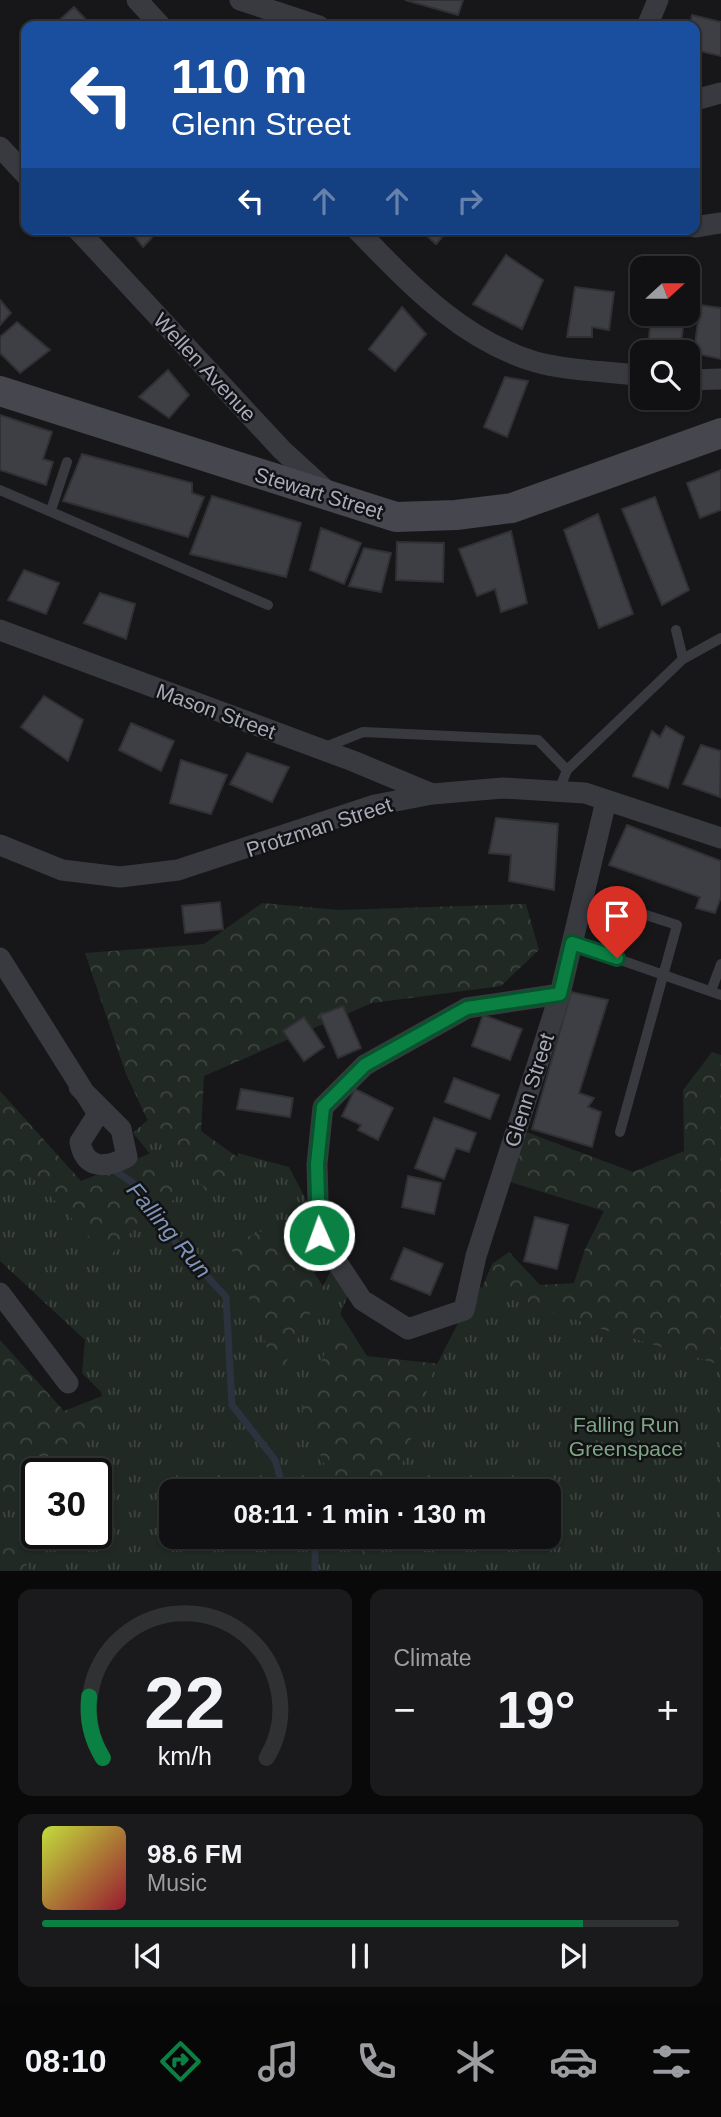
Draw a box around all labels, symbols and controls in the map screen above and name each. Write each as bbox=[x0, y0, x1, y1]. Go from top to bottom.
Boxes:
icon: left bbox=[56, 49, 147, 140]
text: 110 m bbox=[171, 49, 307, 103]
text: Glenn Street bbox=[171, 106, 351, 142]
icon: left bbox=[232, 182, 270, 220]
icon: ahead bbox=[305, 182, 343, 220]
icon: ahead bbox=[378, 182, 416, 220]
icon: right bbox=[451, 182, 489, 220]
north arrow bbox=[630, 256, 700, 326]
map controls bbox=[630, 256, 700, 410]
street label: Wellen Avenue bbox=[149, 308, 261, 426]
button: search bbox=[630, 340, 700, 410]
street label: Stewart Street bbox=[252, 463, 386, 523]
street label: Mason Street bbox=[153, 679, 279, 743]
street label: Protzman Street bbox=[243, 793, 395, 861]
pin bbox=[587, 886, 647, 958]
icon: arrive bbox=[598, 897, 636, 935]
street label: Glenn Street bbox=[500, 1030, 558, 1150]
water label: Falling Run bbox=[122, 1177, 216, 1283]
position arrow bbox=[282, 1198, 356, 1272]
park label: Falling Run Greenspace bbox=[569, 1413, 683, 1460]
speed limit sign: 30 bbox=[21, 1458, 112, 1549]
text: 08:11 · 1 min · 130 m bbox=[234, 1499, 486, 1529]
text: Climate bbox=[394, 1645, 471, 1671]
text: 22 bbox=[144, 1663, 225, 1744]
text: 19° bbox=[497, 1681, 576, 1739]
text: − bbox=[394, 1689, 416, 1731]
text: + bbox=[657, 1689, 679, 1731]
text: km/h bbox=[158, 1742, 212, 1770]
text: 98.6 FM bbox=[147, 1839, 242, 1869]
text: Music bbox=[147, 1870, 207, 1896]
icon: previous bbox=[129, 1937, 167, 1975]
icon: pause bbox=[341, 1937, 379, 1975]
icon: next bbox=[554, 1937, 592, 1975]
icon: directions bbox=[156, 2037, 205, 2086]
icon: music bbox=[254, 2037, 303, 2086]
icon: phone bbox=[352, 2037, 401, 2086]
icon: climate bbox=[451, 2037, 500, 2086]
icon: car bbox=[549, 2037, 598, 2086]
icon: filters bbox=[647, 2037, 696, 2086]
text: 08:10 bbox=[25, 2043, 106, 2079]

